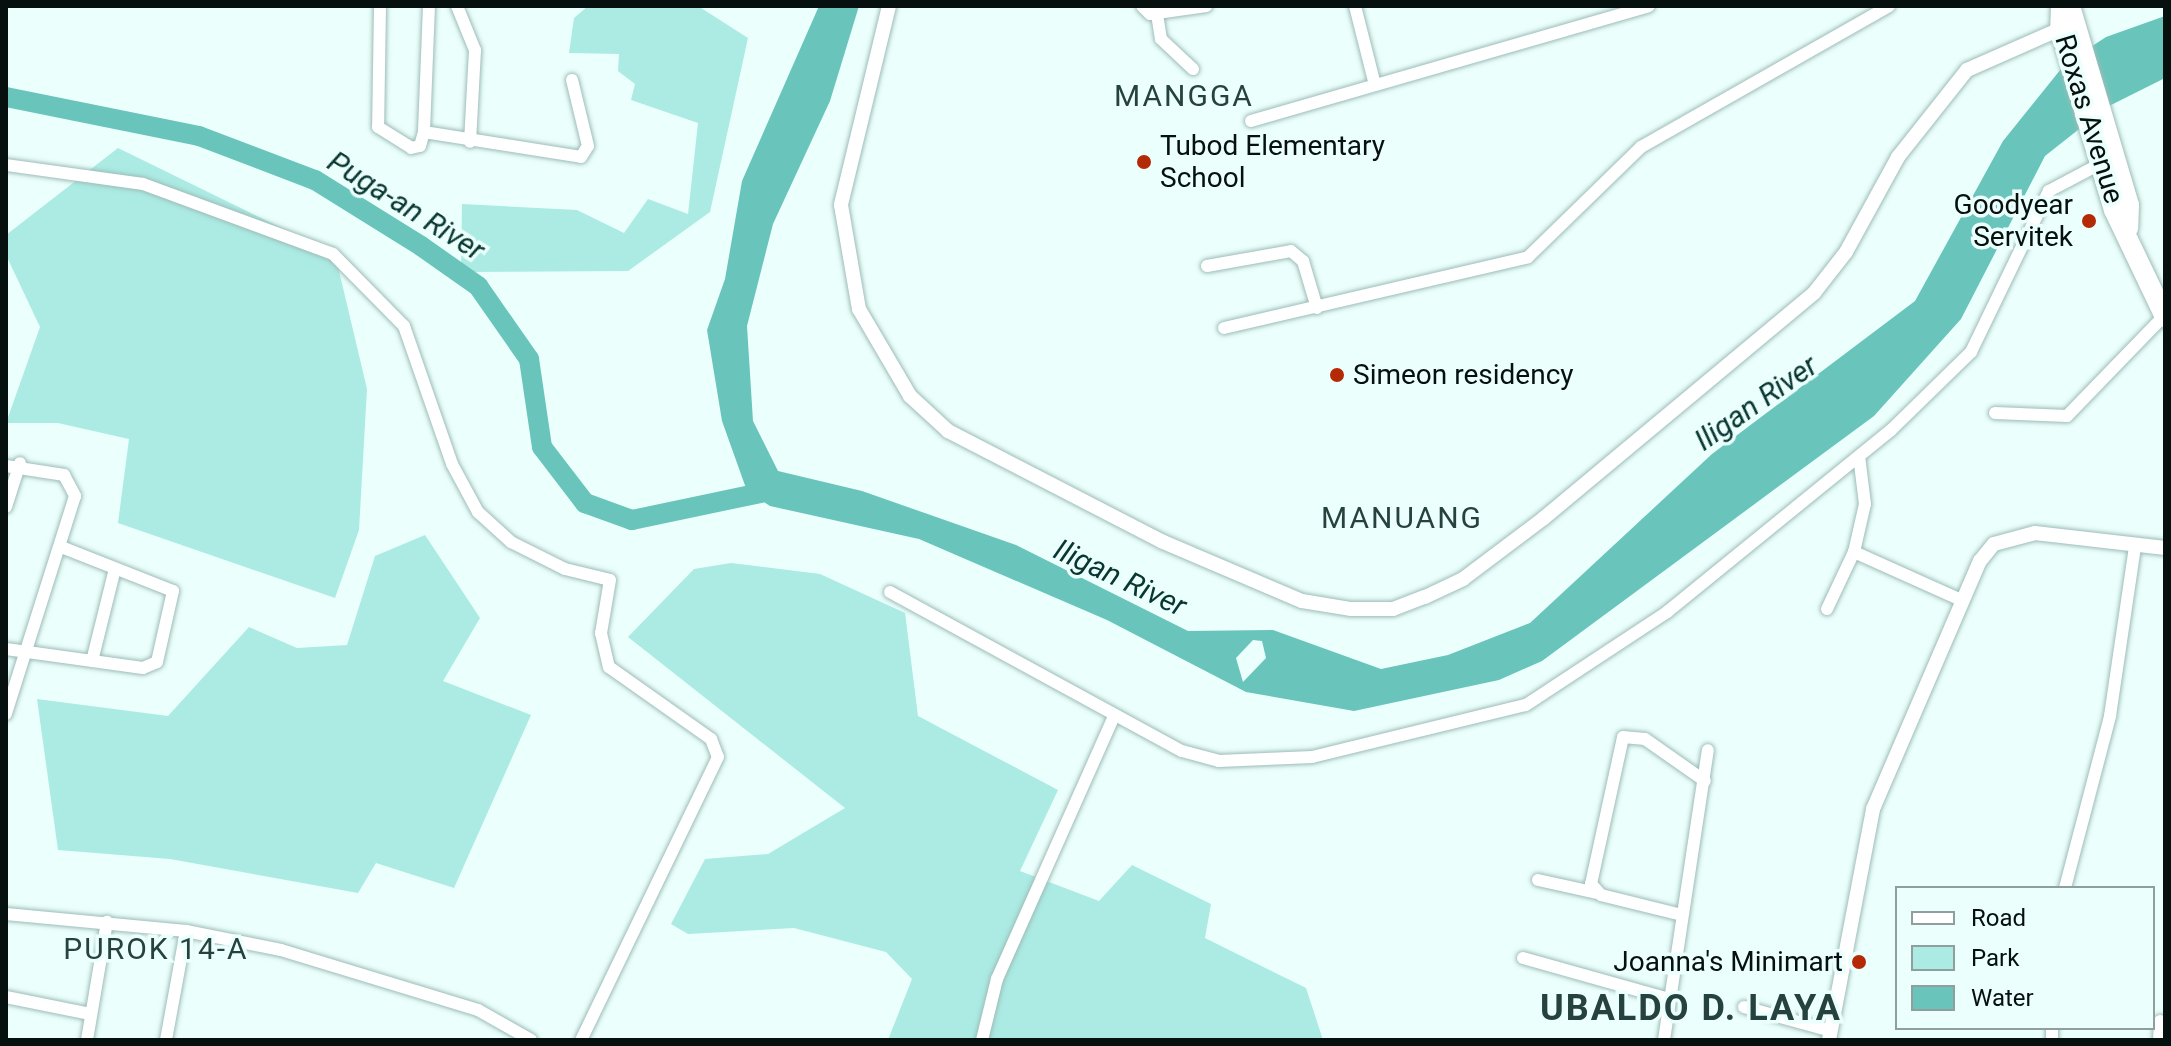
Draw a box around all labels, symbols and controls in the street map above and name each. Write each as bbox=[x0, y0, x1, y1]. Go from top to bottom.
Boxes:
street label: Roxas Avenue bbox=[2047, 30, 2131, 208]
district label: MANGGA bbox=[1114, 78, 1254, 114]
place label: Tubod Elementary School bbox=[1160, 129, 1385, 195]
water label: Puga-an River bbox=[321, 144, 491, 268]
marker: Tubod Elementary School bbox=[1135, 153, 1153, 171]
place label: Goodyear Servitek bbox=[1954, 188, 2073, 254]
marker: Goodyear Servitek bbox=[2080, 212, 2098, 230]
water label: Iligan River bbox=[1688, 348, 1824, 458]
place label: Simeon residency bbox=[1353, 358, 1574, 392]
marker: Simeon residency bbox=[1328, 366, 1346, 384]
district label: MANUANG bbox=[1321, 500, 1483, 536]
water label: Iligan River bbox=[1048, 532, 1192, 624]
legend bbox=[1895, 886, 2155, 1030]
text: Road bbox=[1971, 904, 2026, 932]
district label: PUROK 14-A bbox=[63, 931, 249, 967]
text: Park bbox=[1971, 944, 2019, 972]
place label: Joanna's Minimart bbox=[1613, 945, 1843, 979]
marker: Joanna's Minimart bbox=[1850, 953, 1868, 971]
text: Water bbox=[1971, 984, 2034, 1012]
district label: UBALDO D. LAYA bbox=[1540, 987, 1842, 1031]

